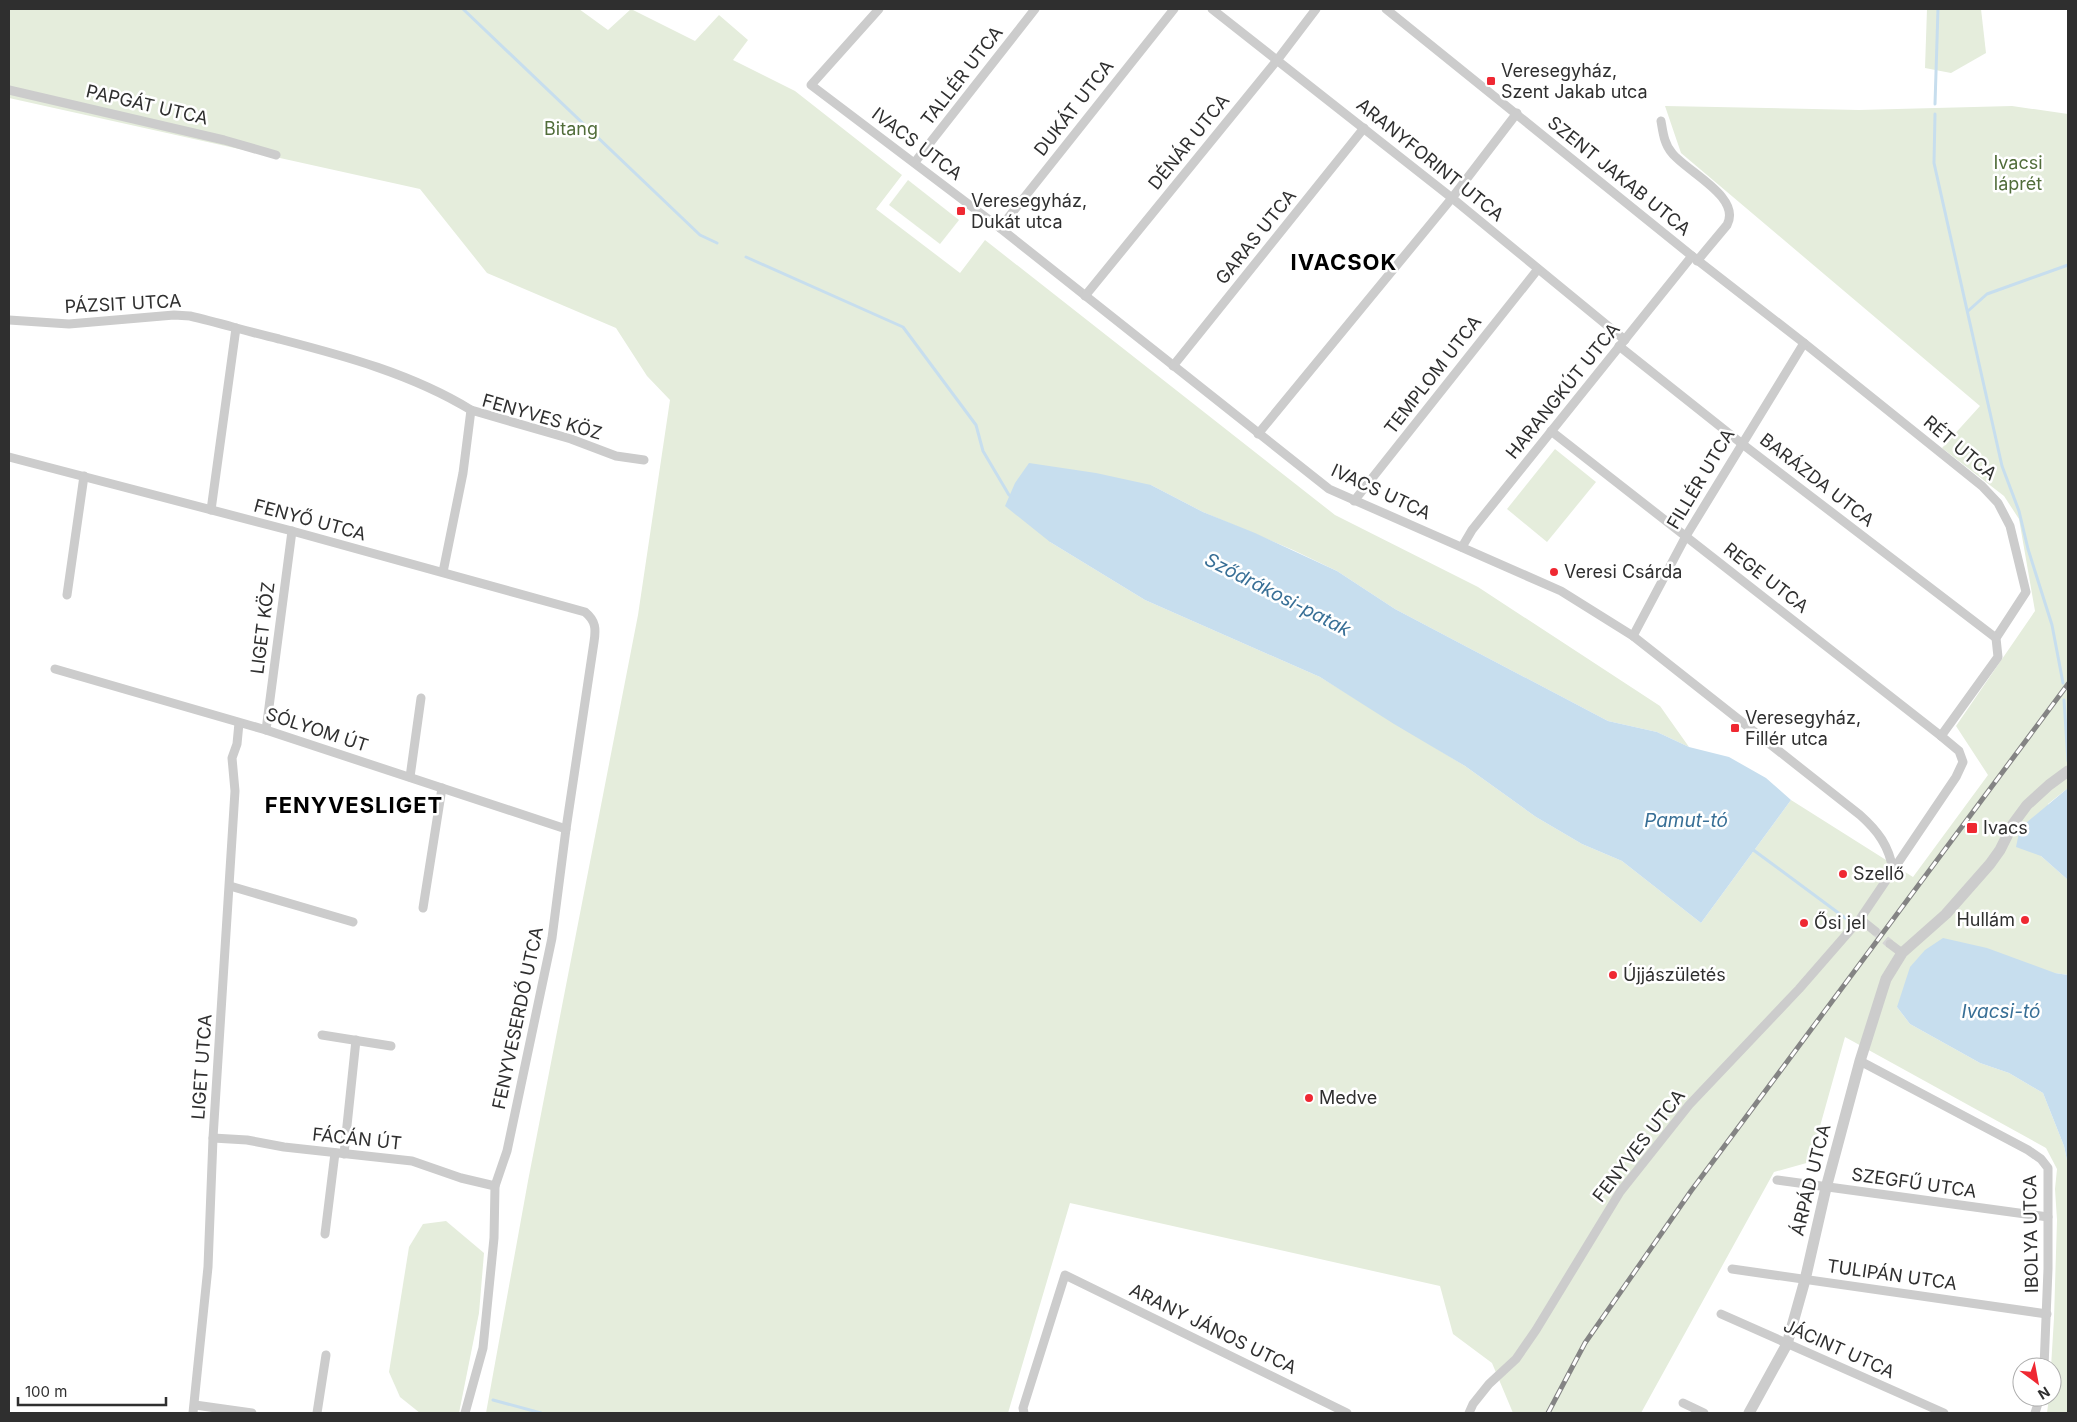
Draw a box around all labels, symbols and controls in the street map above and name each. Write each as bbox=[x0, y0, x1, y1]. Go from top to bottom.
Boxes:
street label: TALLÉR UTCA bbox=[916, 21, 1007, 129]
street label: DUKÁT UTCA bbox=[1029, 55, 1118, 160]
place label: Veresegyház, Szent Jakab utca bbox=[1501, 60, 1648, 102]
marker: Veresegyház, Szent Jakab utca bbox=[1485, 75, 1497, 87]
street label: PAPGÁT UTCA bbox=[84, 79, 210, 129]
street label: DÉNÁR UTCA bbox=[1143, 89, 1233, 193]
street label: ARANYFORINT UTCA bbox=[1353, 94, 1508, 225]
street label: IVACS UTCA bbox=[868, 103, 966, 184]
street label: SZENT JAKAB UTCA bbox=[1544, 112, 1695, 240]
park label: Bitang bbox=[544, 118, 598, 139]
park label: Ivacsi láprét bbox=[1993, 152, 2043, 194]
street label: GARAS UTCA bbox=[1211, 185, 1300, 288]
place label: Veresegyház, Dukát utca bbox=[971, 190, 1087, 232]
marker: Veresegyház, Dukát utca bbox=[955, 205, 967, 217]
district label: IVACSOK bbox=[1291, 249, 1397, 275]
street label: PÁZSIT UTCA bbox=[64, 289, 182, 317]
street label: TEMPLOM UTCA bbox=[1380, 311, 1485, 438]
street label: HARANGKÚT UTCA bbox=[1501, 318, 1624, 463]
street label: FENYVES KÖZ bbox=[480, 388, 605, 444]
street label: RÉT UTCA bbox=[1920, 410, 2002, 484]
street label: FILLÉR UTCA bbox=[1662, 424, 1739, 533]
street label: BARÁZDA UTCA bbox=[1756, 428, 1879, 531]
street label: IVACS UTCA bbox=[1328, 459, 1434, 524]
street label: FENYŐ UTCA bbox=[252, 494, 369, 545]
street label: REGE UTCA bbox=[1720, 538, 1813, 617]
water label: Sződrákosi-patak bbox=[1201, 548, 1355, 641]
place label: Veresi Csárda bbox=[1564, 561, 1682, 582]
marker: Veresi Csárda bbox=[1548, 566, 1560, 578]
street label: LIGET KÖZ bbox=[245, 581, 279, 675]
street label: SÓLYOM ÚT bbox=[263, 702, 371, 756]
place label: Veresegyház, Fillér utca bbox=[1745, 707, 1861, 749]
marker: Veresegyház, Fillér utca bbox=[1729, 722, 1741, 734]
district label: FENYVESLIGET bbox=[265, 792, 443, 818]
water label: Pamut-tó bbox=[1644, 809, 1728, 832]
place label: Ivacs bbox=[1983, 817, 2028, 838]
marker: Ivacs bbox=[1965, 821, 1979, 835]
place label: Szellő bbox=[1853, 863, 1904, 884]
marker: Szellő bbox=[1837, 868, 1849, 880]
place label: Hullám bbox=[1956, 909, 2015, 930]
place label: Ősi jel bbox=[1814, 911, 1866, 933]
marker: Hullám bbox=[2019, 914, 2031, 926]
marker: Ősi jel bbox=[1798, 917, 1810, 929]
street label: FENYVESERDŐ UTCA bbox=[487, 925, 547, 1111]
place label: Újjászületés bbox=[1623, 963, 1726, 985]
marker: Újjászületés bbox=[1607, 969, 1619, 981]
water label: Ivacsi-tó bbox=[1962, 1000, 2040, 1023]
street label: LIGET UTCA bbox=[187, 1014, 216, 1120]
street label: FENYVES UTCA bbox=[1588, 1085, 1689, 1206]
place label: Medve bbox=[1319, 1087, 1377, 1108]
marker: Medve bbox=[1303, 1092, 1315, 1104]
street label: FÁCÁN ÚT bbox=[311, 1122, 403, 1154]
street label: ÁRPÁD UTCA bbox=[1786, 1122, 1835, 1238]
street label: SZEGFŰ UTCA bbox=[1850, 1162, 1978, 1202]
street label: IBOLYA UTCA bbox=[2019, 1175, 2042, 1293]
street label: TULIPÁN UTCA bbox=[1826, 1254, 1959, 1294]
street label: ARANY JÁNOS UTCA bbox=[1126, 1278, 1301, 1378]
street label: JÁCINT UTCA bbox=[1780, 1314, 1899, 1382]
north arrow bbox=[2012, 1357, 2062, 1407]
scale bar bbox=[18, 1374, 165, 1406]
text: 100 m bbox=[25, 1382, 67, 1401]
text: N bbox=[2035, 1383, 2053, 1403]

